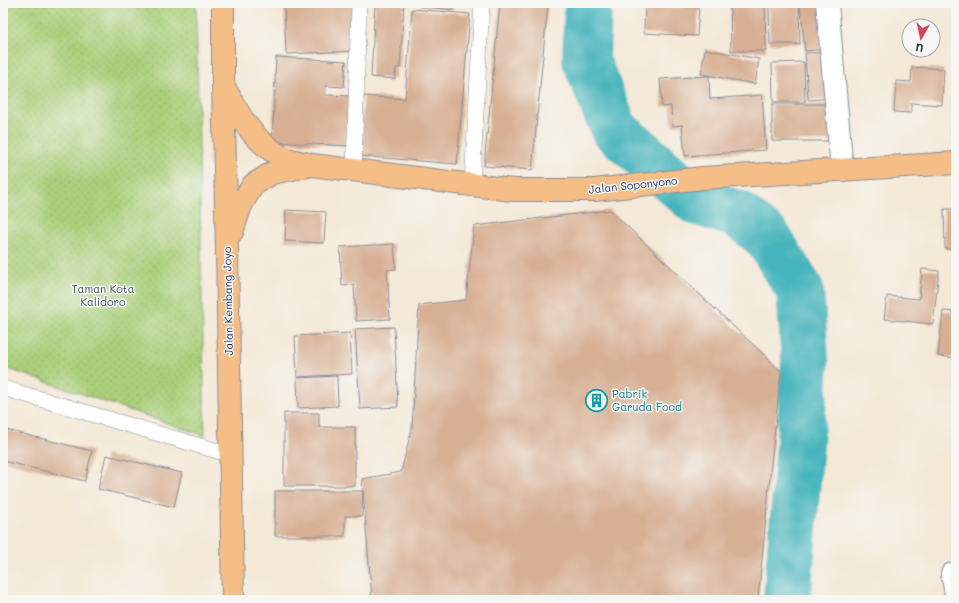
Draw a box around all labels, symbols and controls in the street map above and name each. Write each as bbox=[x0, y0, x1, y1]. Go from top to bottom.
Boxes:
north arrow bbox=[901, 18, 941, 58]
text: U bbox=[914, 40, 924, 56]
street label: Jalan Soponyono bbox=[588, 172, 679, 197]
street label: Jalan Kembang Joyo bbox=[219, 246, 236, 356]
park label: Taman Kota Kalidoro bbox=[71, 281, 135, 309]
place label: Pabrik Garuda Food bbox=[612, 386, 682, 414]
building icon: Pabrik Garuda Food bbox=[583, 387, 609, 413]

